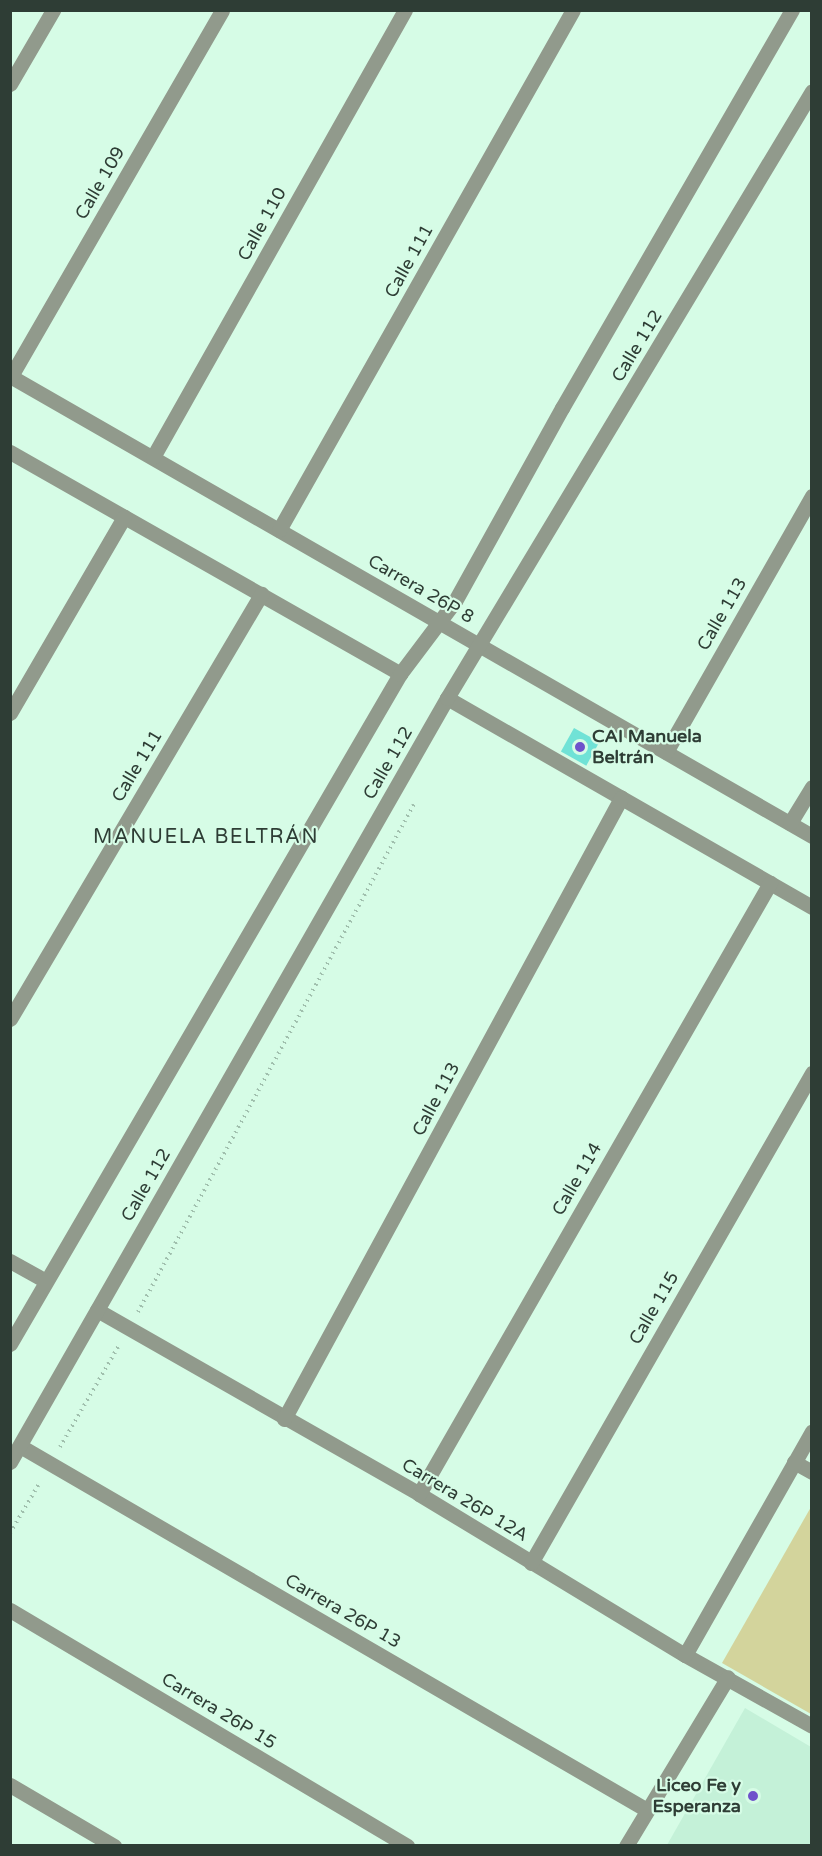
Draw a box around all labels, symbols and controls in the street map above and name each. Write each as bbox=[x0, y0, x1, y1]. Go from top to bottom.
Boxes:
street label: Calle 109 bbox=[71, 143, 129, 223]
street label: Calle 110 bbox=[233, 184, 291, 264]
street label: Calle 111 bbox=[380, 221, 438, 301]
street label: Calle 112 bbox=[607, 306, 667, 386]
street label: Carrera 26P 8 bbox=[364, 550, 478, 628]
street label: Calle 113 bbox=[693, 574, 751, 654]
street label: Calle 112 bbox=[359, 723, 417, 803]
street label: Calle 111 bbox=[107, 726, 167, 806]
place label: CAI Manuela Beltrán bbox=[592, 726, 702, 768]
marker: CAI Manuela Beltrán bbox=[573, 740, 587, 754]
district label: MANUELA BELTRÁN bbox=[93, 825, 319, 849]
street label: Calle 113 bbox=[408, 1058, 464, 1140]
street label: Calle 114 bbox=[548, 1139, 606, 1219]
street label: Calle 112 bbox=[117, 1145, 175, 1225]
street label: Calle 115 bbox=[625, 1268, 683, 1348]
street label: Carrera 26P 12A bbox=[398, 1454, 532, 1546]
street label: Carrera 26P 13 bbox=[281, 1569, 405, 1653]
street label: Carrera 26P 15 bbox=[158, 1668, 280, 1754]
place label: Liceo Fe y Esperanza bbox=[652, 1775, 741, 1818]
marker: Liceo Fe y Esperanza bbox=[746, 1789, 760, 1803]

